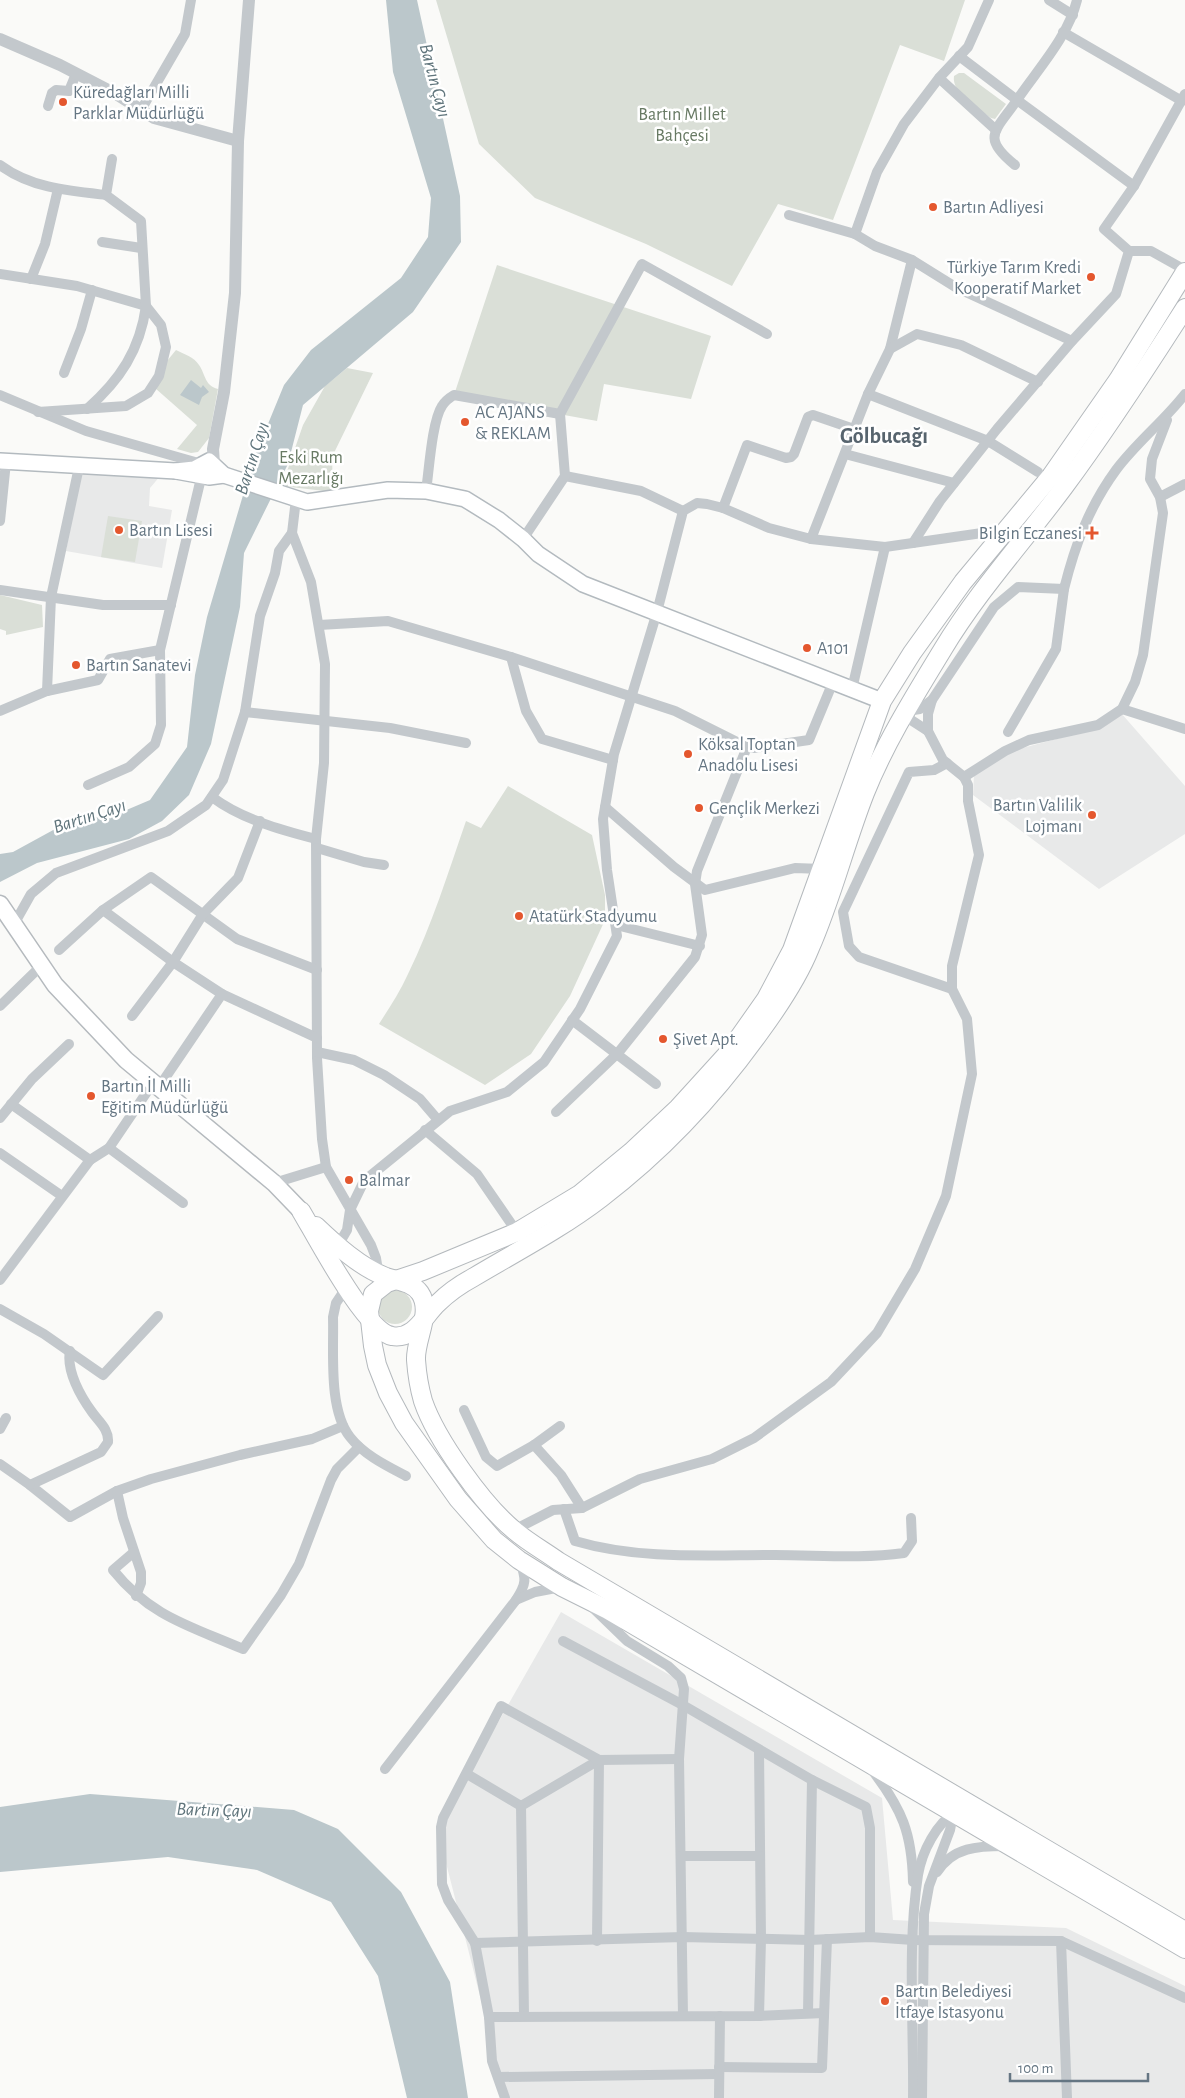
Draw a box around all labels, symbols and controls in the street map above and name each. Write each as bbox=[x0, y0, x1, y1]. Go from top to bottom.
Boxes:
water label: Bartın Çayı bbox=[416, 42, 453, 119]
place label: Küredağları Milli Parklar Müdürlüğü bbox=[73, 84, 204, 123]
marker: Küredağları Milli Parklar Müdürlüğü bbox=[57, 96, 69, 108]
park label: Bartın Millet Bahçesi bbox=[638, 106, 726, 145]
place label: Bartın Adliyesi bbox=[943, 199, 1044, 217]
marker: Bartın Adliyesi bbox=[927, 201, 939, 213]
place label: Türkiye Tarım Kredi Kooperatif Market bbox=[947, 259, 1081, 298]
marker: Türkiye Tarım Kredi Kooperatif Market bbox=[1085, 271, 1097, 283]
place label: AC AJANS & REKLAM bbox=[475, 404, 551, 443]
marker: AC AJANS & REKLAM bbox=[459, 416, 471, 428]
water label: Bartın Çayı bbox=[232, 420, 273, 497]
district label: Gölbucağı bbox=[840, 425, 928, 447]
park label: Eski Rum Mezarlığı bbox=[278, 449, 344, 488]
place label: Bartın Lisesi bbox=[129, 522, 213, 540]
marker: Bartın Lisesi bbox=[113, 524, 125, 536]
place label: Bilgin Eczanesi bbox=[979, 525, 1082, 543]
marker: Bilgin Eczanesi bbox=[1086, 527, 1098, 539]
place label: A101 bbox=[817, 640, 849, 658]
marker: A101 bbox=[801, 642, 813, 654]
place label: Bartın Sanatevi bbox=[86, 657, 192, 675]
marker: Bartın Sanatevi bbox=[70, 659, 82, 671]
place label: Köksal Toptan Anadolu Lisesi bbox=[698, 736, 798, 775]
marker: Köksal Toptan Anadolu Lisesi bbox=[682, 748, 694, 760]
water label: Bartın Çayı bbox=[51, 796, 128, 837]
place label: Bartın Valilik Lojmanı bbox=[993, 797, 1083, 836]
place label: Gençlik Merkezi bbox=[709, 800, 820, 818]
marker: Gençlik Merkezi bbox=[693, 802, 705, 814]
marker: Bartın Valilik Lojmanı bbox=[1086, 809, 1098, 821]
place label: Atatürk Stadyumu bbox=[529, 908, 657, 926]
marker: Atatürk Stadyumu bbox=[513, 910, 525, 922]
place label: Şivet Apt. bbox=[673, 1031, 739, 1049]
marker: Şivet Apt. bbox=[657, 1033, 669, 1045]
place label: Bartın İl Milli Eğitim Müdürlüğü bbox=[101, 1076, 228, 1117]
marker: Bartın İl Milli Eğitim Müdürlüğü bbox=[85, 1090, 97, 1102]
place label: Balmar bbox=[359, 1172, 410, 1190]
marker: Balmar bbox=[343, 1174, 355, 1186]
water label: Bartın Çayı bbox=[176, 1800, 252, 1821]
place label: Bartın Belediyesi İtfaye İstasyonu bbox=[895, 1983, 1012, 2022]
marker: Bartın Belediyesi İtfaye İstasyonu bbox=[879, 1995, 891, 2007]
scale bar bbox=[1010, 2050, 1148, 2082]
text: 100 m bbox=[1018, 2061, 1053, 2076]

